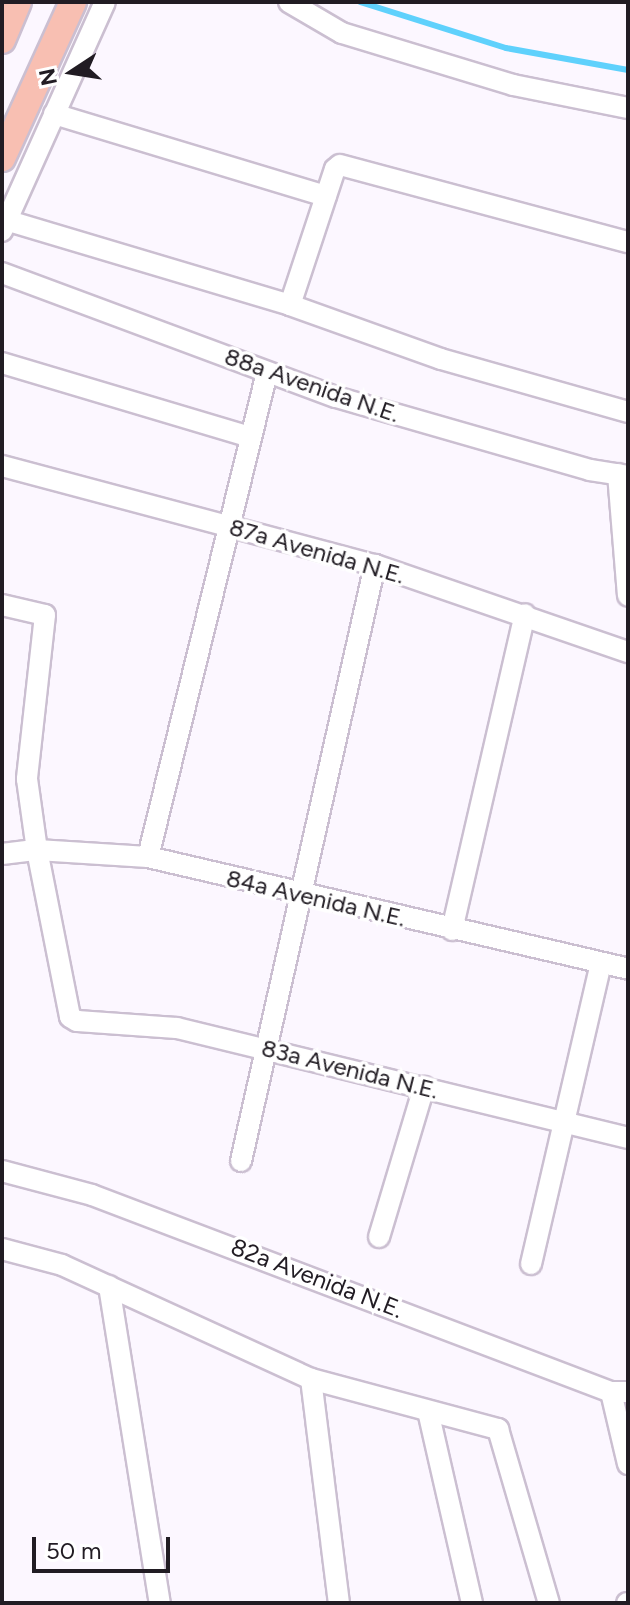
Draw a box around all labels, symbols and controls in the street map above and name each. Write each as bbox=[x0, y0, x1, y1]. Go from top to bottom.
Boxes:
north arrow bbox=[32, 32, 112, 112]
text: N bbox=[33, 66, 63, 88]
street label: 88a Avenida N.E. bbox=[221, 342, 403, 428]
street label: 87a Avenida N.E. bbox=[226, 512, 408, 590]
street label: 84a Avenida N.E. bbox=[224, 863, 408, 933]
street label: 83a Avenida N.E. bbox=[259, 1033, 441, 1105]
street label: 82a Avenida N.E. bbox=[227, 1232, 407, 1324]
scale bar bbox=[36, 1521, 174, 1571]
text: 50 m bbox=[46, 1536, 102, 1565]

